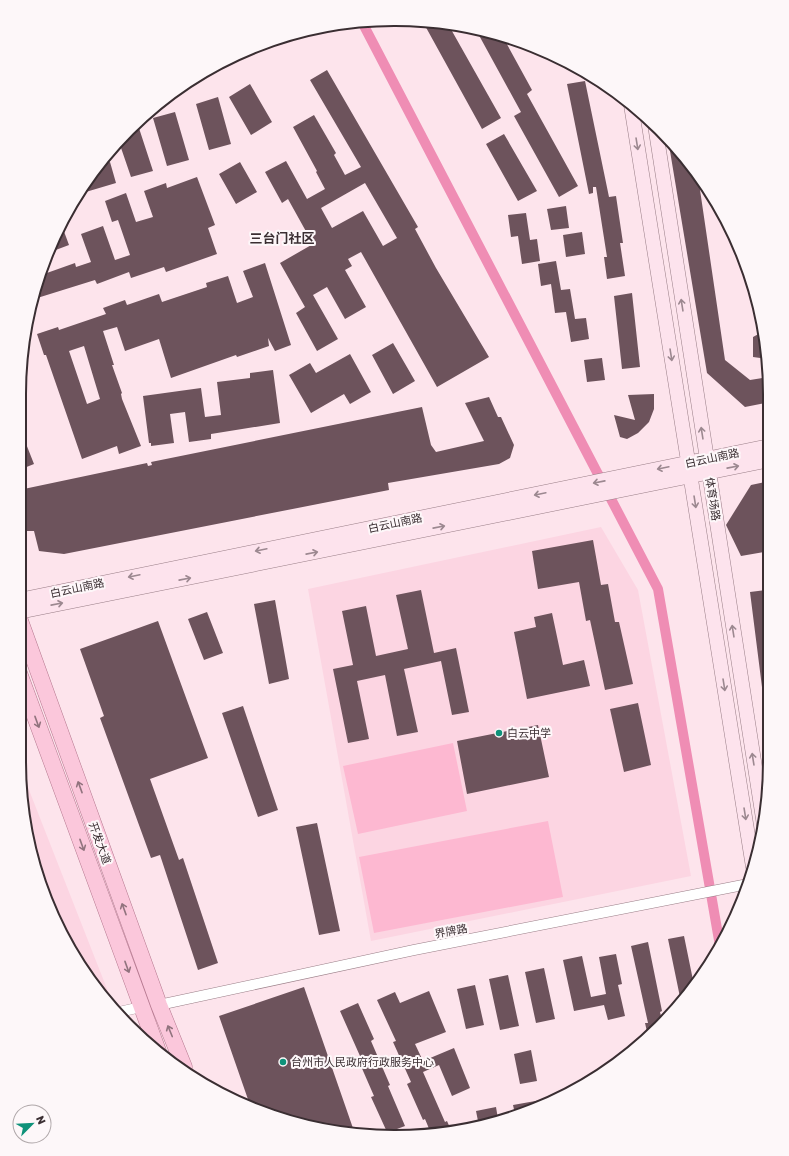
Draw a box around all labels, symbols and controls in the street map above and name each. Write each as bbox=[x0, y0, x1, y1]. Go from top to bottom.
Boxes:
one-way arrow bbox=[634, 137, 642, 150]
district label: 三台门社区 bbox=[249, 231, 315, 246]
one-way arrow bbox=[678, 299, 686, 312]
one-way arrow bbox=[668, 348, 676, 361]
one-way arrow bbox=[698, 427, 706, 440]
street label: 白云山南路 bbox=[684, 446, 740, 471]
one-way arrow bbox=[726, 463, 739, 471]
one-way arrow bbox=[657, 465, 670, 473]
street label: 体育场路 bbox=[703, 476, 722, 522]
one-way arrow bbox=[593, 478, 606, 486]
one-way arrow bbox=[534, 490, 547, 498]
one-way arrow bbox=[691, 495, 699, 508]
street label: 白云山南路 bbox=[367, 511, 423, 536]
one-way arrow bbox=[433, 523, 446, 531]
one-way arrow bbox=[255, 547, 268, 555]
one-way arrow bbox=[305, 548, 318, 556]
one-way arrow bbox=[128, 573, 141, 581]
one-way arrow bbox=[178, 574, 191, 582]
street label: 白云山南路 bbox=[49, 576, 105, 601]
one-way arrow bbox=[50, 600, 63, 608]
one-way arrow bbox=[729, 625, 737, 638]
one-way arrow bbox=[720, 678, 728, 691]
one-way arrow bbox=[34, 716, 42, 728]
place label: 白云中学 bbox=[507, 727, 551, 740]
marker: 白云中学 bbox=[494, 728, 504, 738]
one-way arrow bbox=[749, 753, 757, 766]
one-way arrow bbox=[75, 781, 83, 793]
one-way arrow bbox=[741, 807, 749, 820]
street label: 开发大道 bbox=[86, 820, 113, 866]
one-way arrow bbox=[78, 838, 86, 850]
one-way arrow bbox=[120, 903, 128, 915]
street label: 界牌路 bbox=[434, 922, 469, 941]
one-way arrow bbox=[123, 960, 131, 972]
one-way arrow bbox=[165, 1025, 173, 1037]
place label: 台州市人民政府行政服务中心 bbox=[291, 1056, 434, 1069]
marker: 台州市人民政府行政服务中心 bbox=[278, 1057, 288, 1067]
north arrow bbox=[12, 1104, 52, 1144]
text: N bbox=[33, 1114, 48, 1126]

